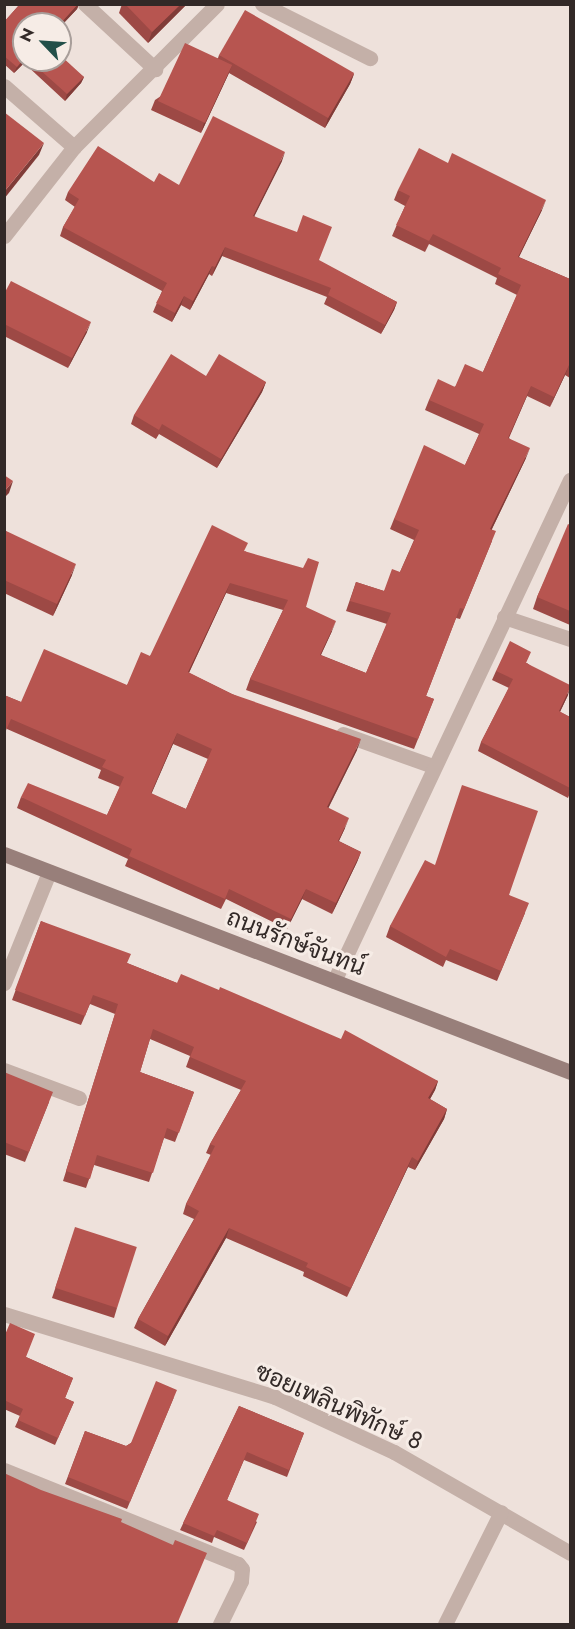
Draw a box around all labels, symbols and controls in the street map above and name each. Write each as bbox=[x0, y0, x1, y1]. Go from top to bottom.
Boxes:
north arrow bbox=[12, 12, 72, 72]
text: N bbox=[14, 24, 40, 46]
street label: ถนนรักษ์จันทน์ bbox=[223, 902, 369, 982]
street label: ซอยเพลินพิทักษ์ 8 bbox=[251, 1356, 427, 1456]

